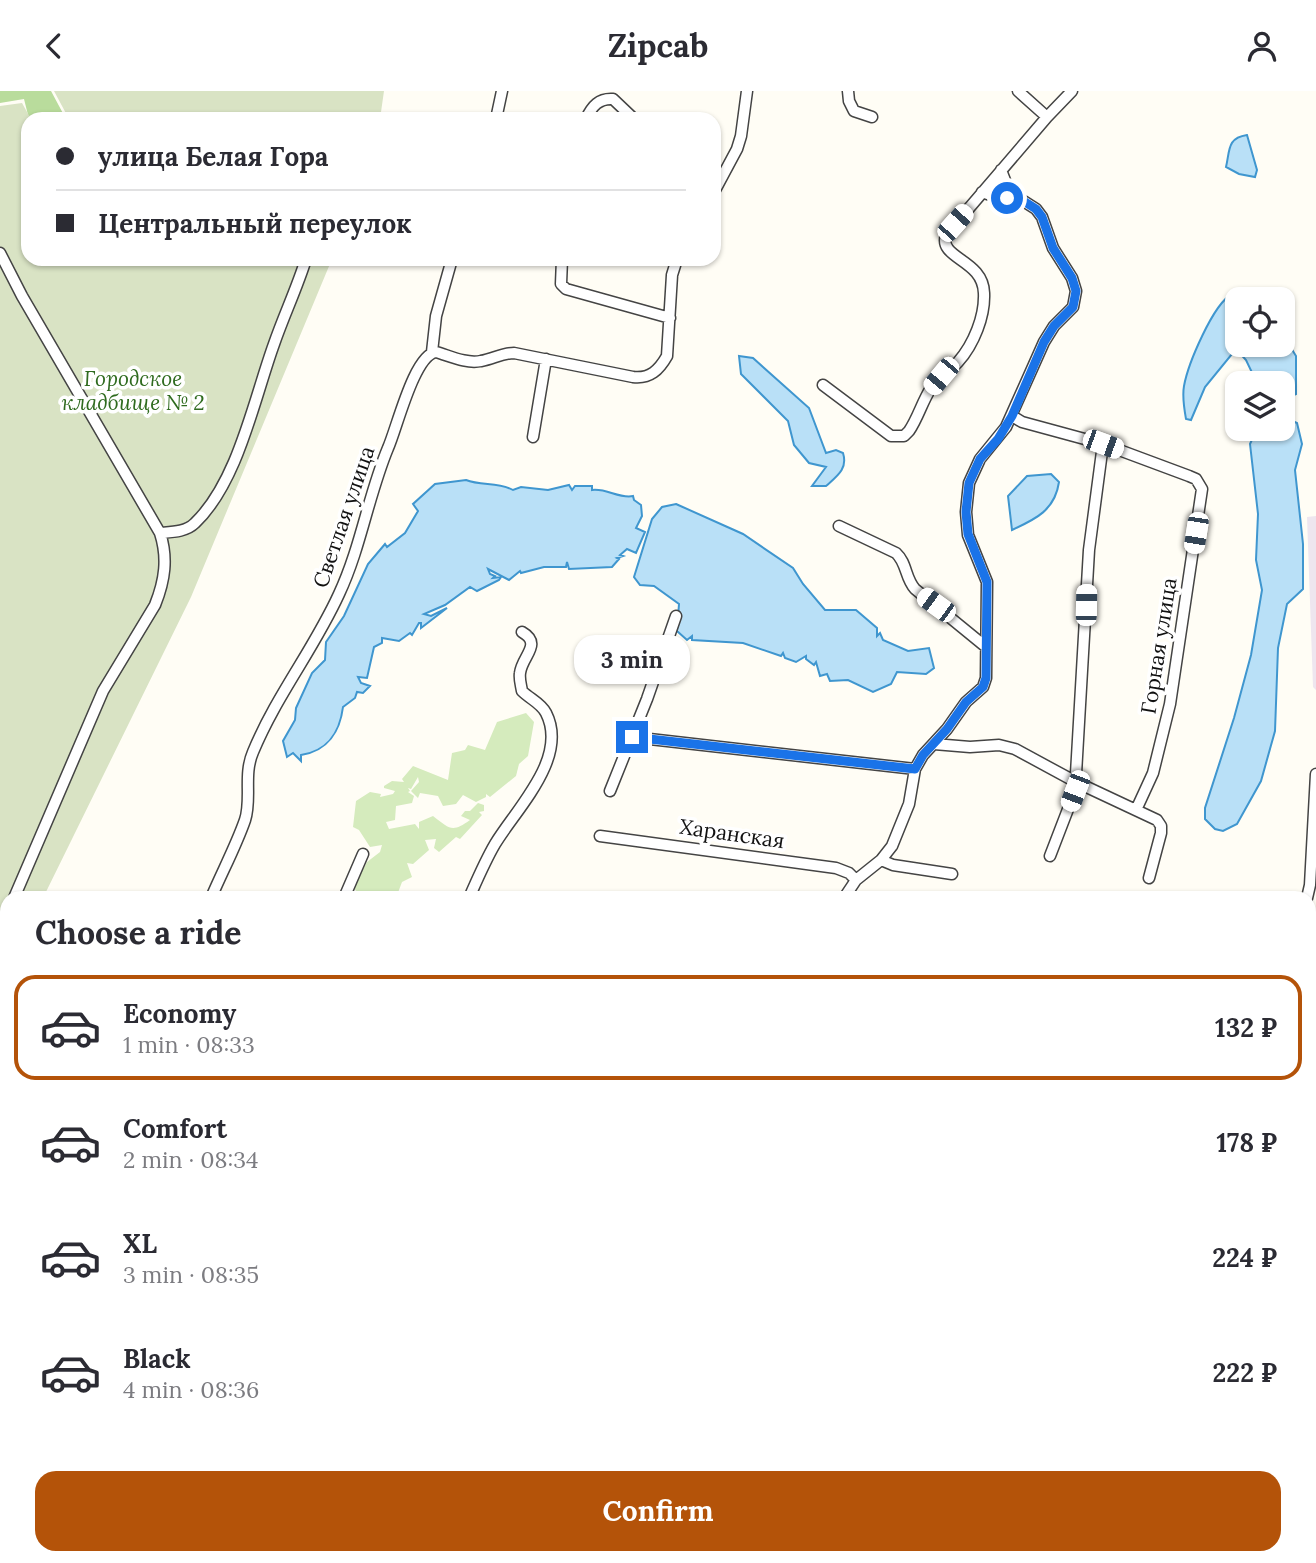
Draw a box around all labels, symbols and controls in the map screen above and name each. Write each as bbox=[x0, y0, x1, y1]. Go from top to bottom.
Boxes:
text: Zipcab bbox=[608, 25, 708, 66]
icon: back bbox=[35, 27, 73, 65]
icon: person bbox=[1243, 27, 1281, 65]
text: улица Белая Гора bbox=[98, 140, 328, 173]
route start bbox=[991, 182, 1023, 214]
car bbox=[934, 200, 977, 246]
text: Центральный переулок bbox=[98, 207, 412, 240]
map controls bbox=[1225, 287, 1295, 441]
button: locate bbox=[1225, 287, 1295, 357]
car bbox=[920, 353, 963, 399]
park label: Городское кладбище № 2 bbox=[61, 365, 205, 416]
button: layers bbox=[1225, 371, 1295, 441]
car bbox=[1080, 427, 1127, 461]
street label: Светлая улица bbox=[307, 442, 380, 591]
car bbox=[1183, 511, 1210, 555]
street label: Горная улица bbox=[1134, 576, 1183, 716]
car bbox=[913, 584, 960, 626]
car bbox=[1076, 584, 1097, 626]
callout: 3 min bbox=[574, 635, 690, 685]
text: 3 min bbox=[601, 645, 663, 674]
route end bbox=[616, 721, 648, 753]
car bbox=[1058, 768, 1093, 814]
street label: Харанская bbox=[678, 813, 786, 854]
text: Choose a ride bbox=[35, 912, 242, 953]
icon: car bbox=[39, 996, 102, 1059]
text: Economy bbox=[123, 997, 236, 1030]
text: 132 ₽ bbox=[1215, 1011, 1277, 1044]
text: 1 min · 08:33 bbox=[123, 1030, 255, 1059]
icon: car bbox=[39, 1111, 102, 1174]
text: Comfort bbox=[123, 1112, 227, 1145]
text: 178 ₽ bbox=[1216, 1126, 1277, 1159]
text: 2 min · 08:34 bbox=[123, 1145, 258, 1174]
icon: car bbox=[39, 1226, 102, 1289]
text: XL bbox=[123, 1227, 157, 1260]
text: 224 ₽ bbox=[1212, 1241, 1277, 1274]
text: 3 min · 08:35 bbox=[123, 1260, 259, 1289]
icon: car bbox=[39, 1341, 102, 1404]
text: Black bbox=[123, 1342, 191, 1375]
text: 222 ₽ bbox=[1212, 1356, 1277, 1389]
text: 4 min · 08:36 bbox=[123, 1375, 259, 1404]
button: Confirm bbox=[35, 1471, 1281, 1551]

